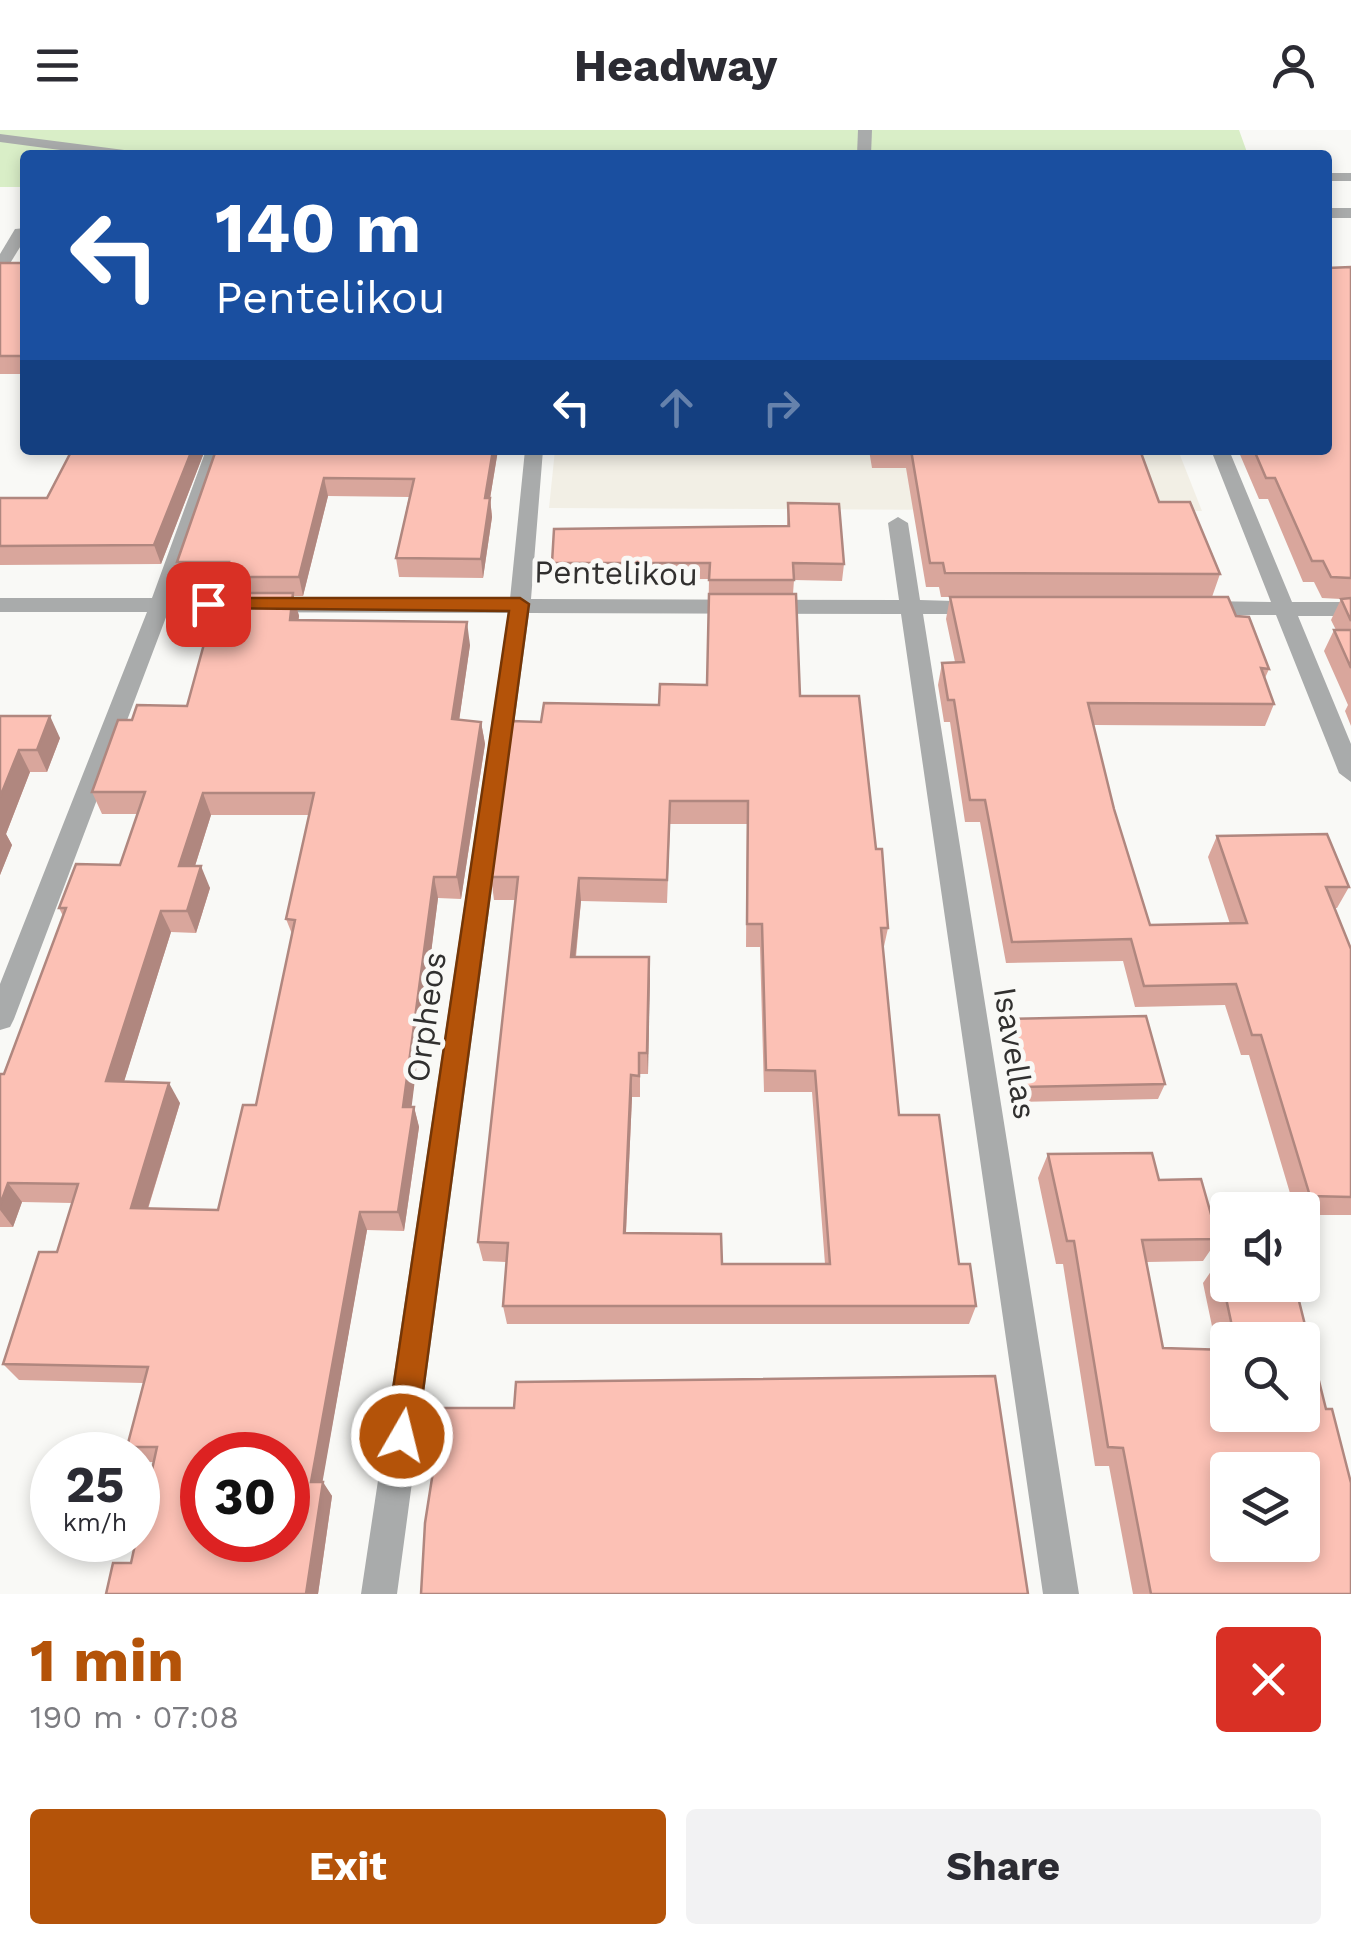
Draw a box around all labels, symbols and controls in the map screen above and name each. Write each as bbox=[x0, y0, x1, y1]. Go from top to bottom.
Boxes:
icon: menu bbox=[30, 38, 85, 93]
icon: person bbox=[1266, 38, 1321, 93]
text: Headway bbox=[574, 39, 777, 92]
text: 140 m bbox=[215, 187, 421, 269]
icon: left bbox=[50, 190, 180, 320]
text: Pentelikou bbox=[215, 271, 446, 324]
icon: left bbox=[544, 380, 599, 435]
icon: ahead bbox=[649, 380, 704, 435]
icon: right bbox=[754, 380, 809, 435]
street label: Pentelikou bbox=[534, 553, 698, 593]
pin bbox=[166, 562, 251, 647]
icon: arrive bbox=[181, 577, 236, 632]
street label: Orpheos bbox=[398, 949, 454, 1085]
street label: Isavellas bbox=[986, 984, 1044, 1122]
map controls bbox=[1210, 1192, 1320, 1562]
button: sound bbox=[1210, 1192, 1320, 1302]
button: search bbox=[1210, 1322, 1320, 1432]
position arrow bbox=[350, 1384, 454, 1488]
speed limit sign: 30 bbox=[180, 1432, 310, 1562]
button: layers bbox=[1210, 1452, 1320, 1562]
text: 25 bbox=[66, 1455, 124, 1514]
text: km/h bbox=[63, 1508, 127, 1537]
text: 1 min bbox=[30, 1625, 184, 1696]
button: close bbox=[1216, 1627, 1321, 1732]
text: 190 m · 07:08 bbox=[30, 1698, 239, 1736]
button: Exit bbox=[30, 1809, 666, 1924]
button: Share bbox=[686, 1809, 1321, 1924]

